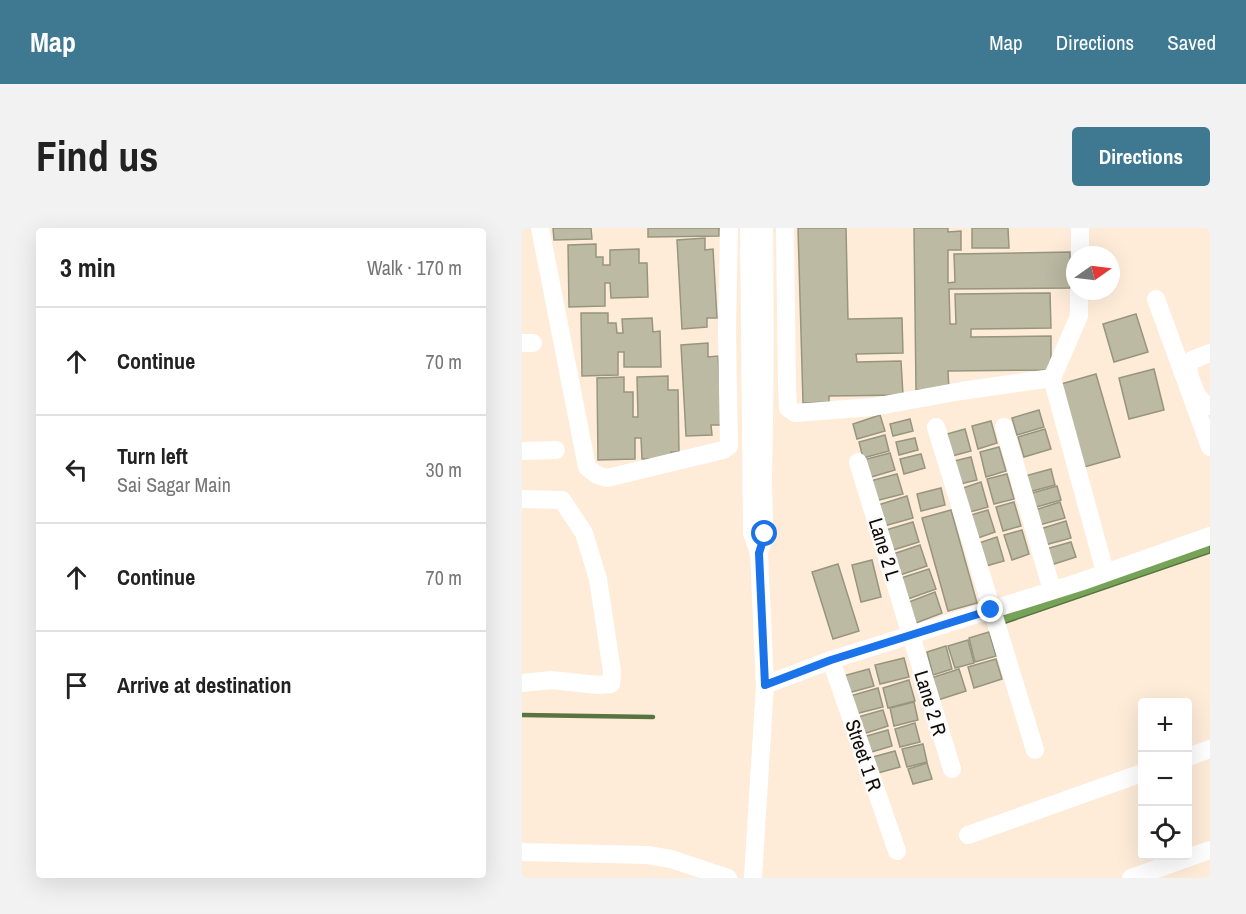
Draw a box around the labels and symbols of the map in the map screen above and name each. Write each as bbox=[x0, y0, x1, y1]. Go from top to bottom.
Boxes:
north arrow bbox=[1066, 246, 1120, 300]
street label: Lane 2 L bbox=[863, 515, 907, 583]
route start bbox=[751, 520, 777, 546]
route end bbox=[977, 596, 1003, 622]
street label: Lane 2 R bbox=[908, 667, 954, 739]
street label: Street 1 R bbox=[839, 716, 889, 794]

